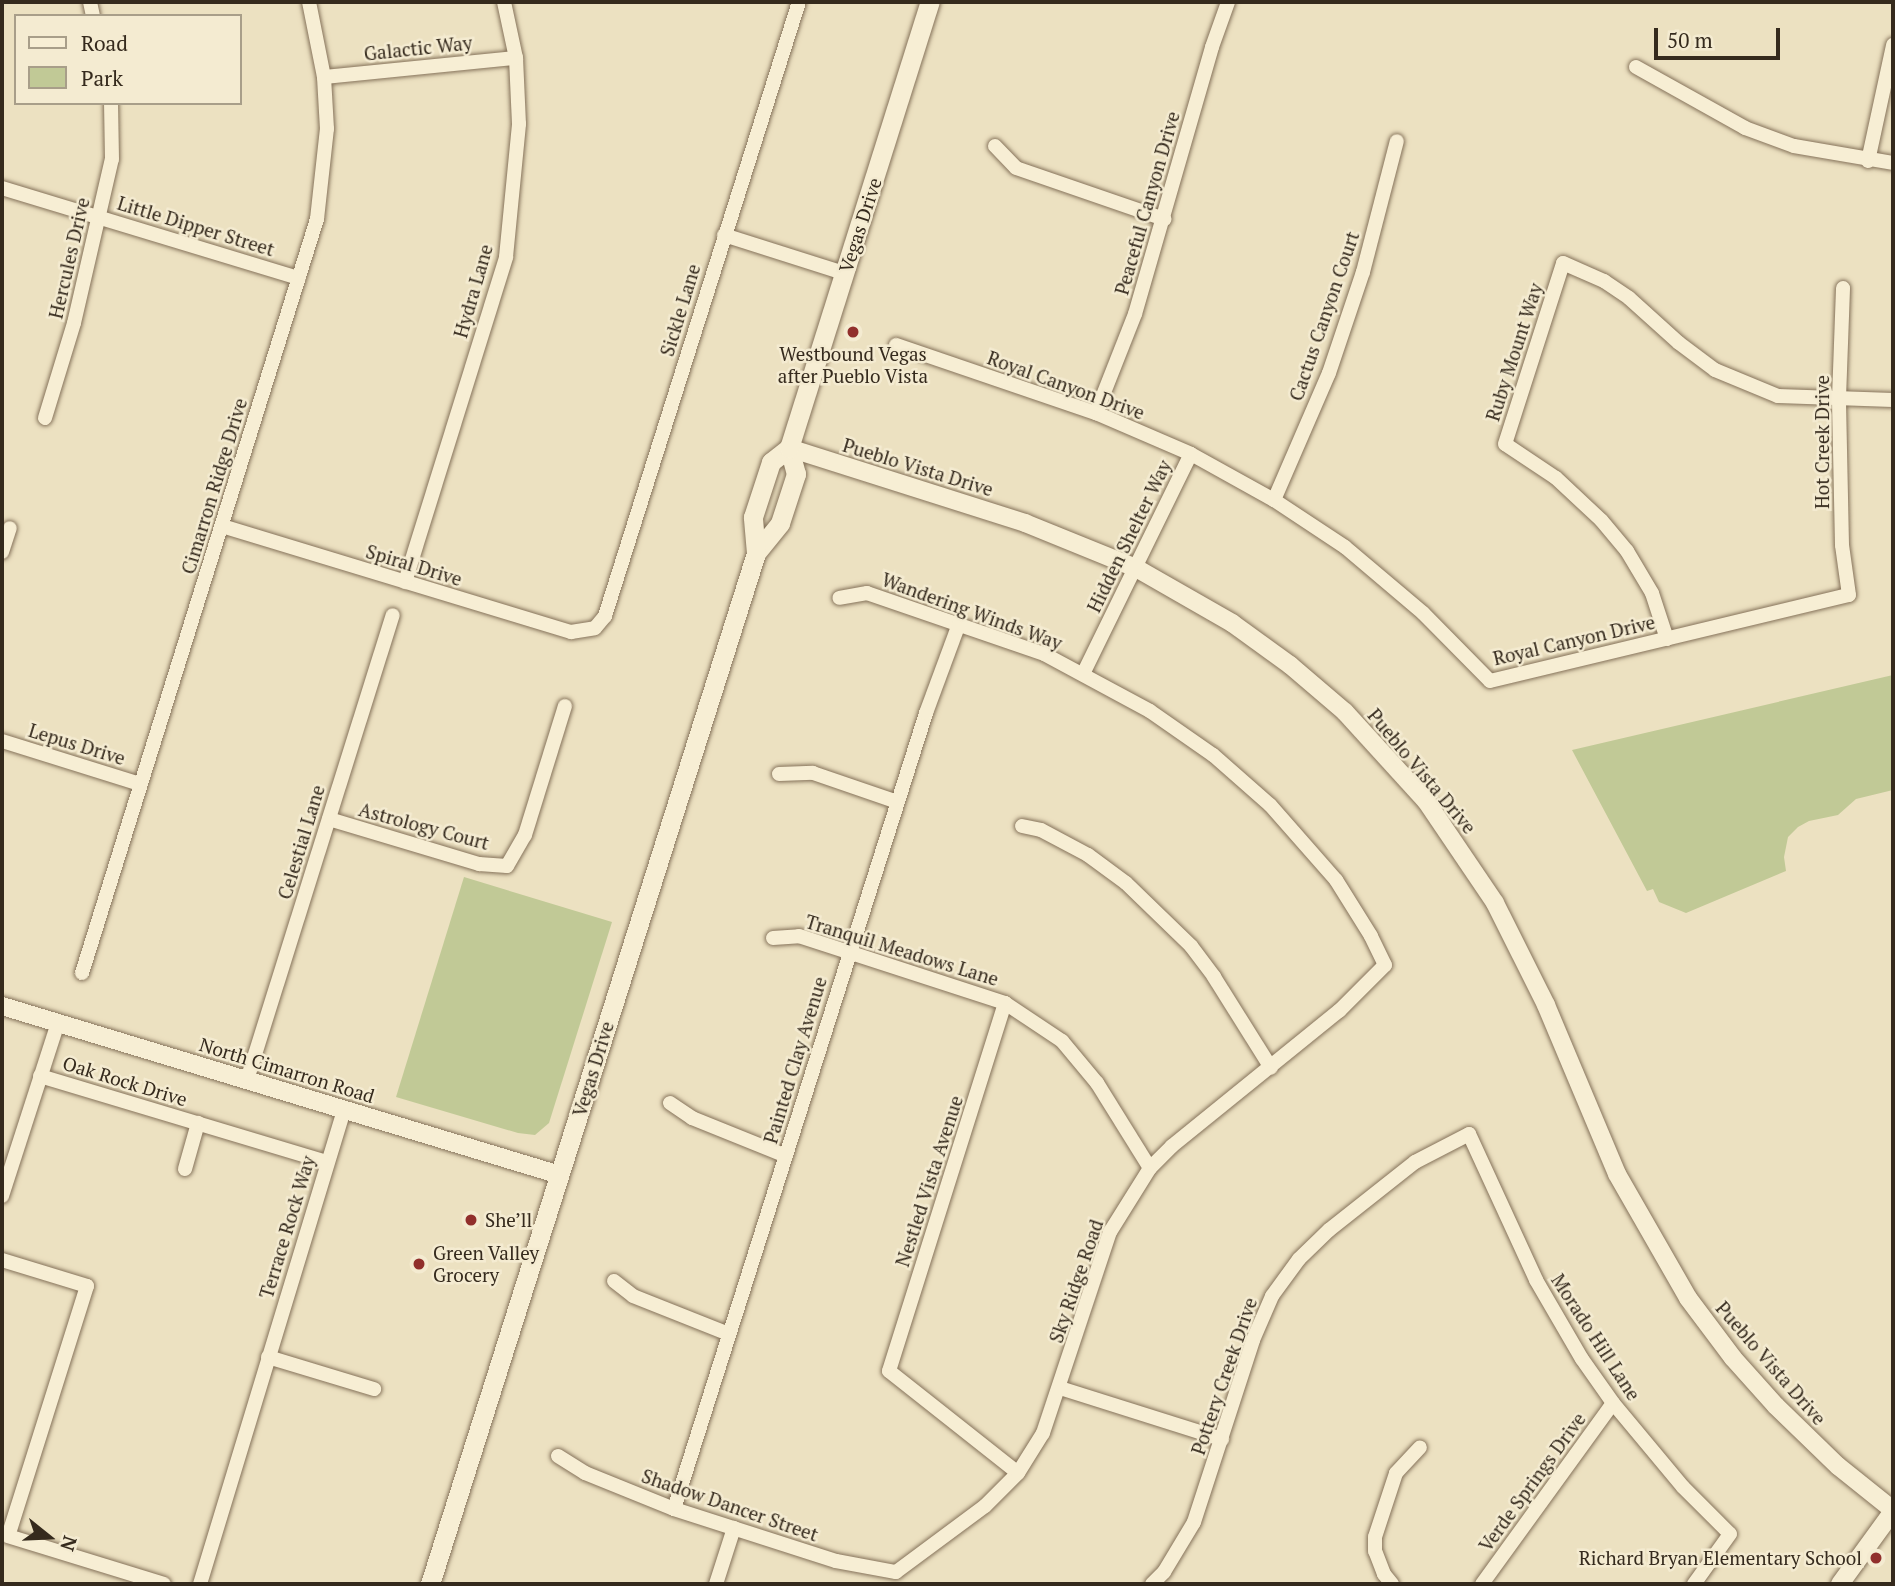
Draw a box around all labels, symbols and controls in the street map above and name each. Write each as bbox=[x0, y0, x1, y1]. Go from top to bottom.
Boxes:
legend bbox=[14, 14, 242, 105]
scale bar bbox=[1657, 14, 1783, 58]
text: 50 m bbox=[1667, 26, 1713, 54]
text: Road bbox=[81, 29, 128, 57]
street label: Galactic Way bbox=[363, 31, 473, 65]
text: Park bbox=[81, 64, 123, 92]
street label: Peaceful Canyon Drive bbox=[1110, 109, 1184, 297]
street label: Vegas Drive bbox=[834, 175, 886, 275]
street label: Little Dipper Street bbox=[115, 191, 277, 261]
street label: Hercules Drive bbox=[44, 195, 94, 321]
street label: Cactus Canyon Court bbox=[1284, 228, 1364, 404]
street label: Hydra Lane bbox=[449, 242, 497, 340]
street label: Sickle Lane bbox=[655, 261, 705, 359]
street label: Ruby Mount Way bbox=[1481, 280, 1547, 424]
marker: Westbound Vegas after Pueblo Vista bbox=[845, 324, 861, 340]
place label: Westbound Vegas after Pueblo Vista bbox=[778, 343, 928, 387]
street label: Royal Canyon Drive bbox=[984, 346, 1148, 424]
street label: Hot Creek Drive bbox=[1811, 375, 1833, 509]
street label: Cimarron Ridge Drive bbox=[176, 395, 252, 577]
street label: Pueblo Vista Drive bbox=[840, 433, 996, 501]
street label: Hidden Shelter Way bbox=[1082, 456, 1176, 616]
street label: Spiral Drive bbox=[363, 540, 465, 590]
street label: Wandering Winds Way bbox=[879, 568, 1065, 654]
street label: Royal Canyon Drive bbox=[1491, 610, 1657, 670]
street label: Pueblo Vista Drive bbox=[1363, 704, 1481, 838]
street label: Lepus Drive bbox=[26, 719, 128, 769]
street label: Celestial Lane bbox=[273, 782, 329, 902]
street label: Astrology Court bbox=[356, 798, 492, 854]
street label: Tranquil Meadows Lane bbox=[803, 910, 1001, 990]
street label: Painted Clay Avenue bbox=[759, 974, 831, 1146]
street label: Vegas Drive bbox=[568, 1019, 618, 1119]
street label: North Cimarron Road bbox=[197, 1033, 377, 1107]
street label: Oak Rock Drive bbox=[60, 1051, 190, 1111]
street label: Nestled Vista Avenue bbox=[890, 1092, 968, 1270]
street label: Terrace Rock Way bbox=[254, 1153, 320, 1301]
place label: She’ll bbox=[485, 1209, 532, 1231]
marker: She’ll bbox=[463, 1212, 479, 1228]
street label: Sky Ridge Road bbox=[1044, 1216, 1108, 1346]
place label: Green Valley Grocery bbox=[433, 1242, 540, 1286]
marker: Green Valley Grocery bbox=[411, 1256, 427, 1272]
street label: Morado Hill Lane bbox=[1547, 1270, 1645, 1404]
street label: Pottery Creek Drive bbox=[1186, 1294, 1262, 1458]
street label: Pueblo Vista Drive bbox=[1711, 1296, 1831, 1430]
street label: Verde Springs Drive bbox=[1474, 1408, 1590, 1556]
street label: Shadow Dancer Street bbox=[639, 1464, 821, 1546]
north arrow bbox=[14, 1502, 84, 1572]
text: N bbox=[55, 1533, 84, 1554]
place label: Richard Bryan Elementary School bbox=[1579, 1547, 1862, 1569]
marker: Richard Bryan Elementary School bbox=[1868, 1550, 1884, 1566]

